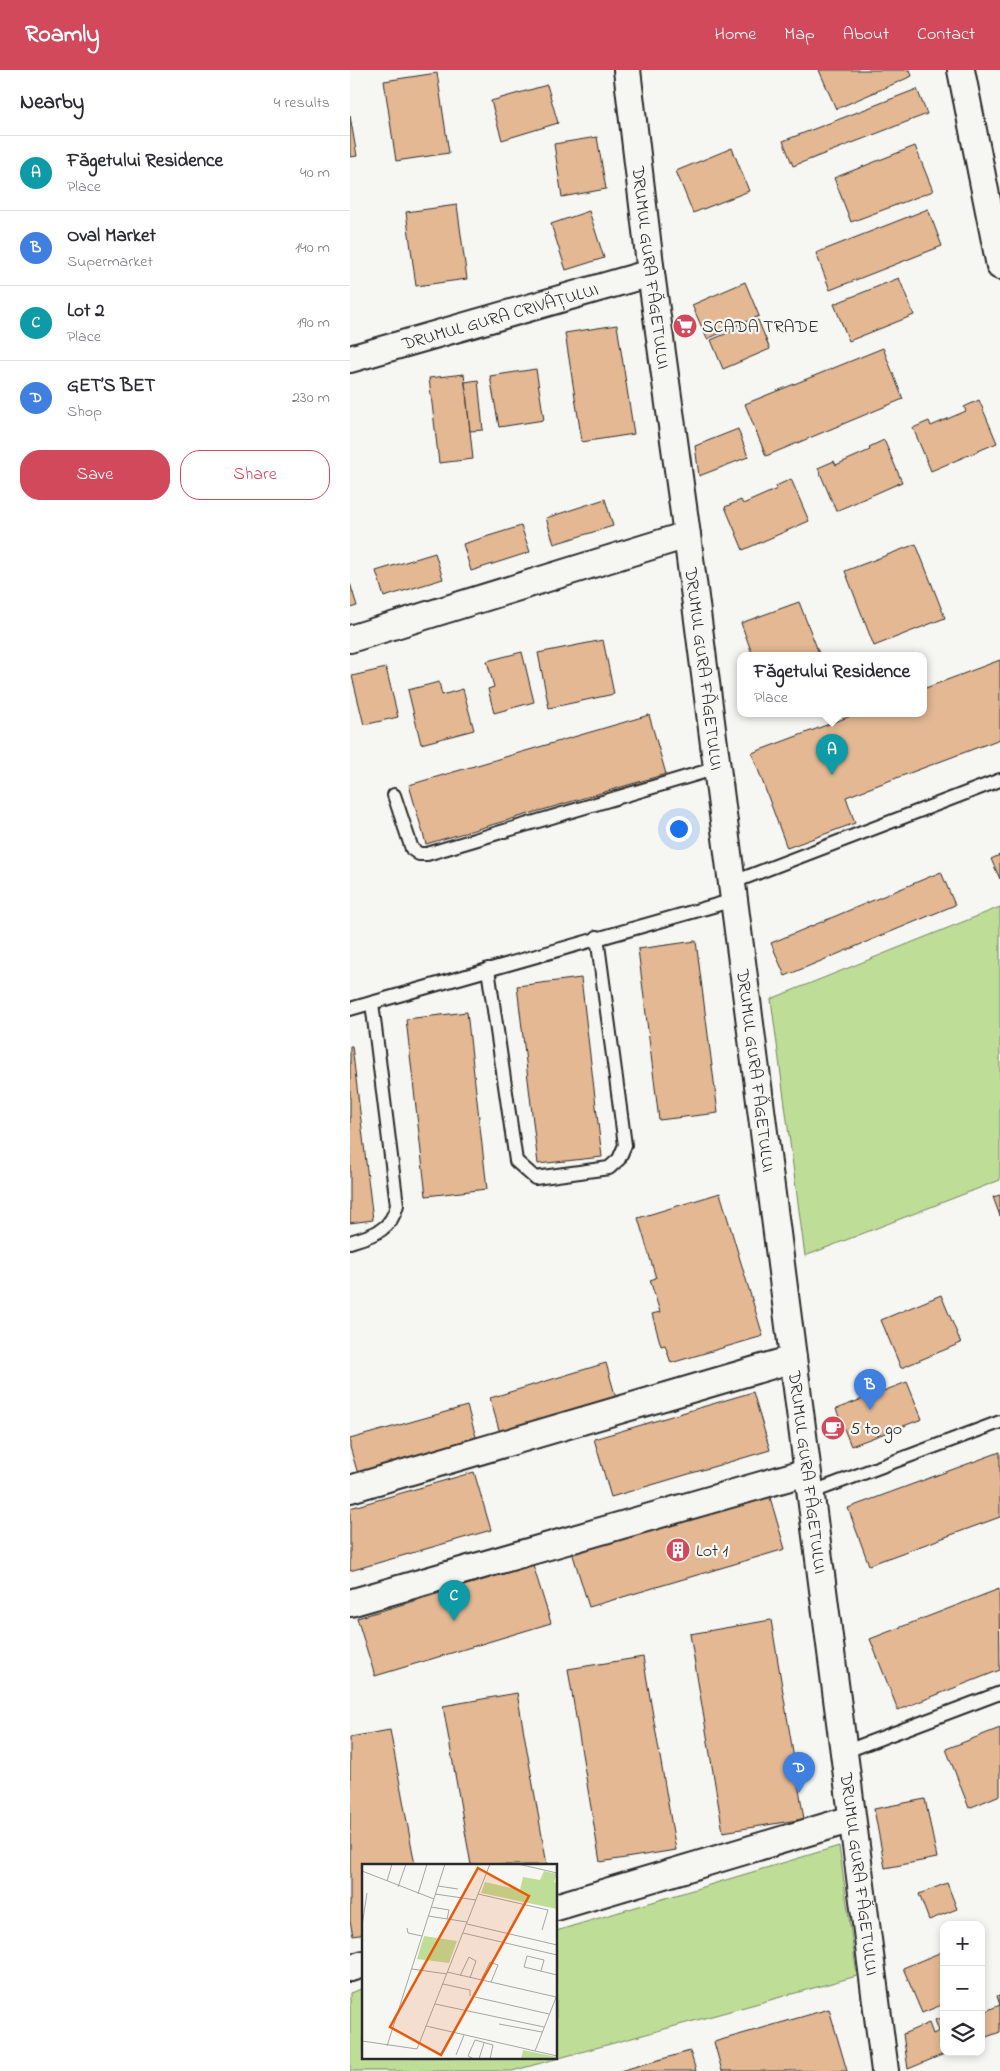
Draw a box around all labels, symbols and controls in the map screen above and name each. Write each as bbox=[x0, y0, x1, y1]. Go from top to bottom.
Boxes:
text: Roamly bbox=[25, 18, 100, 53]
text: Home bbox=[715, 22, 756, 48]
text: Map bbox=[784, 22, 815, 48]
text: About bbox=[843, 22, 889, 48]
text: Contact bbox=[917, 22, 975, 48]
text: Nearby bbox=[20, 88, 84, 118]
text: 4 results bbox=[274, 91, 330, 115]
text: Făgetului Residence bbox=[67, 148, 223, 175]
text: A bbox=[31, 161, 41, 185]
text: 40 m bbox=[300, 161, 330, 185]
street label: DRUMUL GURA FĂGETULUI bbox=[623, 164, 675, 371]
text: Place bbox=[67, 175, 101, 199]
text: Oval Market bbox=[67, 223, 156, 250]
text: B bbox=[31, 236, 41, 260]
text: 140 m bbox=[295, 236, 330, 260]
text: Supermarket bbox=[67, 250, 153, 274]
street label: DRUMUL GURA CRIVĂȚULUI bbox=[398, 278, 602, 359]
text: Lot 2 bbox=[67, 298, 105, 325]
text: C bbox=[32, 311, 40, 335]
text: 190 m bbox=[297, 311, 330, 335]
supermarket icon: SCADA TRADE bbox=[672, 313, 698, 339]
place label: SCADA TRADE bbox=[702, 315, 819, 341]
text: Place bbox=[67, 325, 101, 349]
text: GET’S BET bbox=[67, 373, 155, 400]
text: D bbox=[30, 386, 42, 410]
text: 230 m bbox=[292, 386, 330, 410]
text: Shop bbox=[67, 400, 102, 424]
button: Save bbox=[20, 450, 170, 500]
button: Share bbox=[180, 450, 330, 500]
street label: DRUMUL GURA FĂGETULUI bbox=[676, 565, 728, 772]
popup bbox=[737, 652, 927, 717]
text: Făgetului Residence bbox=[754, 659, 910, 686]
text: Place bbox=[754, 686, 788, 710]
pin: A bbox=[816, 734, 848, 775]
your location bbox=[666, 816, 692, 842]
street label: DRUMUL GURA FĂGETULUI bbox=[728, 967, 780, 1174]
street label: DRUMUL GURA FĂGETULUI bbox=[780, 1369, 832, 1576]
pin: B bbox=[854, 1369, 886, 1410]
cafe icon: 5 to go bbox=[820, 1415, 846, 1441]
place label: 5 to go bbox=[850, 1417, 902, 1444]
building icon: Lot 1 bbox=[665, 1537, 691, 1563]
place label: Lot 1 bbox=[696, 1539, 729, 1565]
pin: C bbox=[438, 1580, 470, 1621]
pin: D bbox=[783, 1752, 815, 1793]
street label: DRUMUL GURA FĂGETULUI bbox=[832, 1770, 884, 1977]
inset map bbox=[362, 1864, 558, 2058]
map controls bbox=[940, 1921, 985, 2056]
button: + bbox=[940, 1921, 985, 1966]
button: − bbox=[940, 1966, 985, 2011]
button: layers bbox=[940, 2011, 985, 2056]

